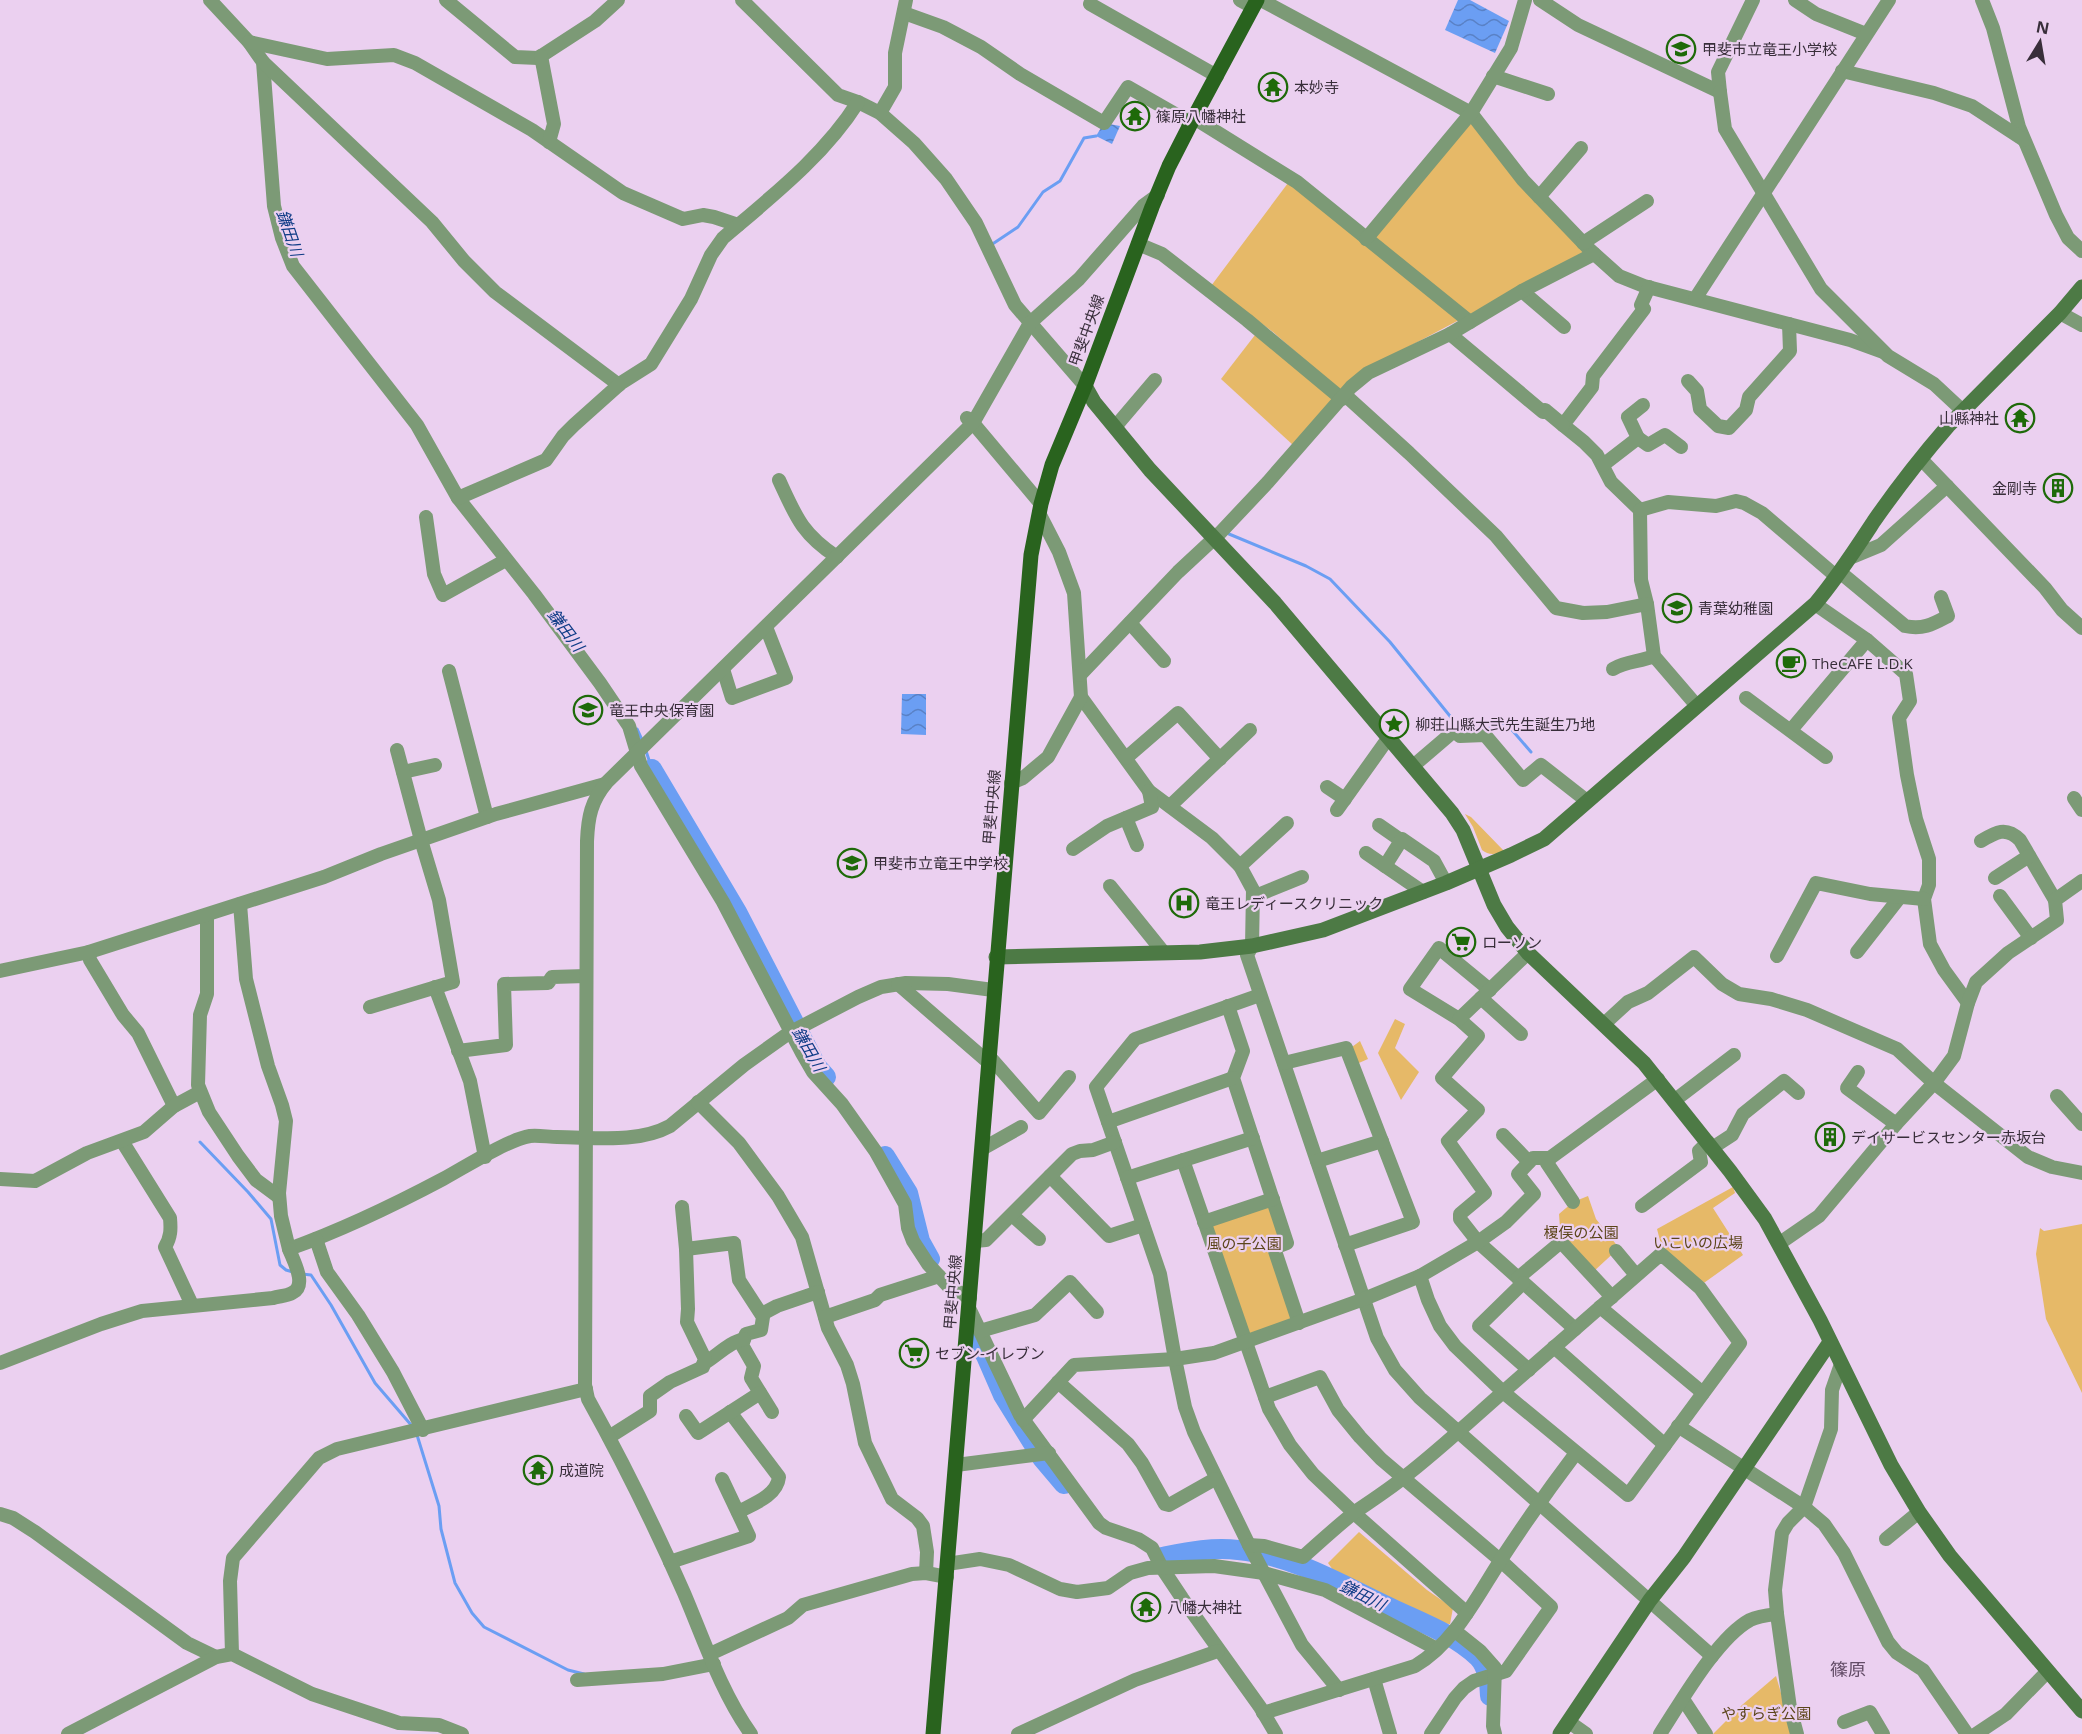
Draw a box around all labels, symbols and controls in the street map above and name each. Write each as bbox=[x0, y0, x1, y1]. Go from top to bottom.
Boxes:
north arrow bbox=[2010, 12, 2070, 72]
text: N bbox=[2034, 15, 2051, 39]
school or university icon: 甲斐市立竜王小学校 bbox=[1665, 33, 1697, 65]
place label: 甲斐市立竜王小学校 bbox=[1702, 39, 1837, 59]
temple icon: 本妙寺 bbox=[1257, 71, 1289, 103]
place label: 本妙寺 bbox=[1294, 77, 1339, 97]
temple icon: 篠原八幡神社 bbox=[1119, 100, 1151, 132]
place label: 篠原八幡神社 bbox=[1156, 106, 1246, 126]
water label: 鎌田川 bbox=[272, 207, 309, 261]
street label: 甲斐中央線 bbox=[1064, 291, 1108, 369]
temple icon: 山縣神社 bbox=[2004, 402, 2036, 434]
place label: 山縣神社 bbox=[1939, 408, 1999, 428]
building icon: 金剛寺 bbox=[2042, 472, 2074, 504]
place label: 金剛寺 bbox=[1992, 478, 2037, 498]
school or university icon: 青葉幼稚園 bbox=[1661, 592, 1693, 624]
place label: 青葉幼稚園 bbox=[1698, 598, 1773, 618]
water label: 鎌田川 bbox=[543, 604, 590, 657]
cafe icon: TheCAFE L.D.K bbox=[1775, 647, 1807, 679]
place label: TheCAFE L.D.K bbox=[1812, 653, 1913, 673]
school or university icon: 竜王中央保育園 bbox=[572, 694, 604, 726]
place label: 竜王中央保育園 bbox=[609, 700, 714, 720]
place icon: 柳荘山縣大弐先生誕生乃地 bbox=[1378, 708, 1410, 740]
place label: 柳荘山縣大弐先生誕生乃地 bbox=[1415, 714, 1595, 734]
street label: 甲斐中央線 bbox=[978, 769, 1004, 845]
school or university icon: 甲斐市立竜王中学校 bbox=[836, 847, 868, 879]
place label: 甲斐市立竜王中学校 bbox=[873, 853, 1008, 873]
hospital icon: 竜王レディースクリニック bbox=[1168, 887, 1200, 919]
place label: 竜王レディースクリニック bbox=[1205, 893, 1383, 913]
supermarket icon: ローソン bbox=[1445, 926, 1477, 958]
place label: ローソン bbox=[1482, 932, 1542, 952]
water label: 鎌田川 bbox=[787, 1023, 832, 1077]
building icon: デイサービスセンター赤坂台 bbox=[1814, 1121, 1846, 1153]
place label: デイサービスセンター赤坂台 bbox=[1851, 1127, 2046, 1147]
park label: 榎俣の公園 bbox=[1543, 1222, 1619, 1242]
park label: いこいの広場 bbox=[1653, 1232, 1743, 1252]
park label: 風の子公園 bbox=[1206, 1233, 1282, 1253]
street label: 甲斐中央線 bbox=[939, 1254, 965, 1330]
supermarket icon: セブン-イレブン bbox=[898, 1337, 930, 1369]
place label: セブン-イレブン bbox=[935, 1343, 1045, 1363]
temple icon: 成道院 bbox=[522, 1454, 554, 1486]
place label: 成道院 bbox=[559, 1460, 604, 1480]
water label: 鎌田川 bbox=[1337, 1575, 1391, 1616]
temple icon: 八幡大神社 bbox=[1130, 1591, 1162, 1623]
place label: 八幡大神社 bbox=[1167, 1597, 1242, 1617]
district label: 篠原 bbox=[1830, 1657, 1866, 1681]
park label: やすらぎ公園 bbox=[1721, 1703, 1811, 1723]

